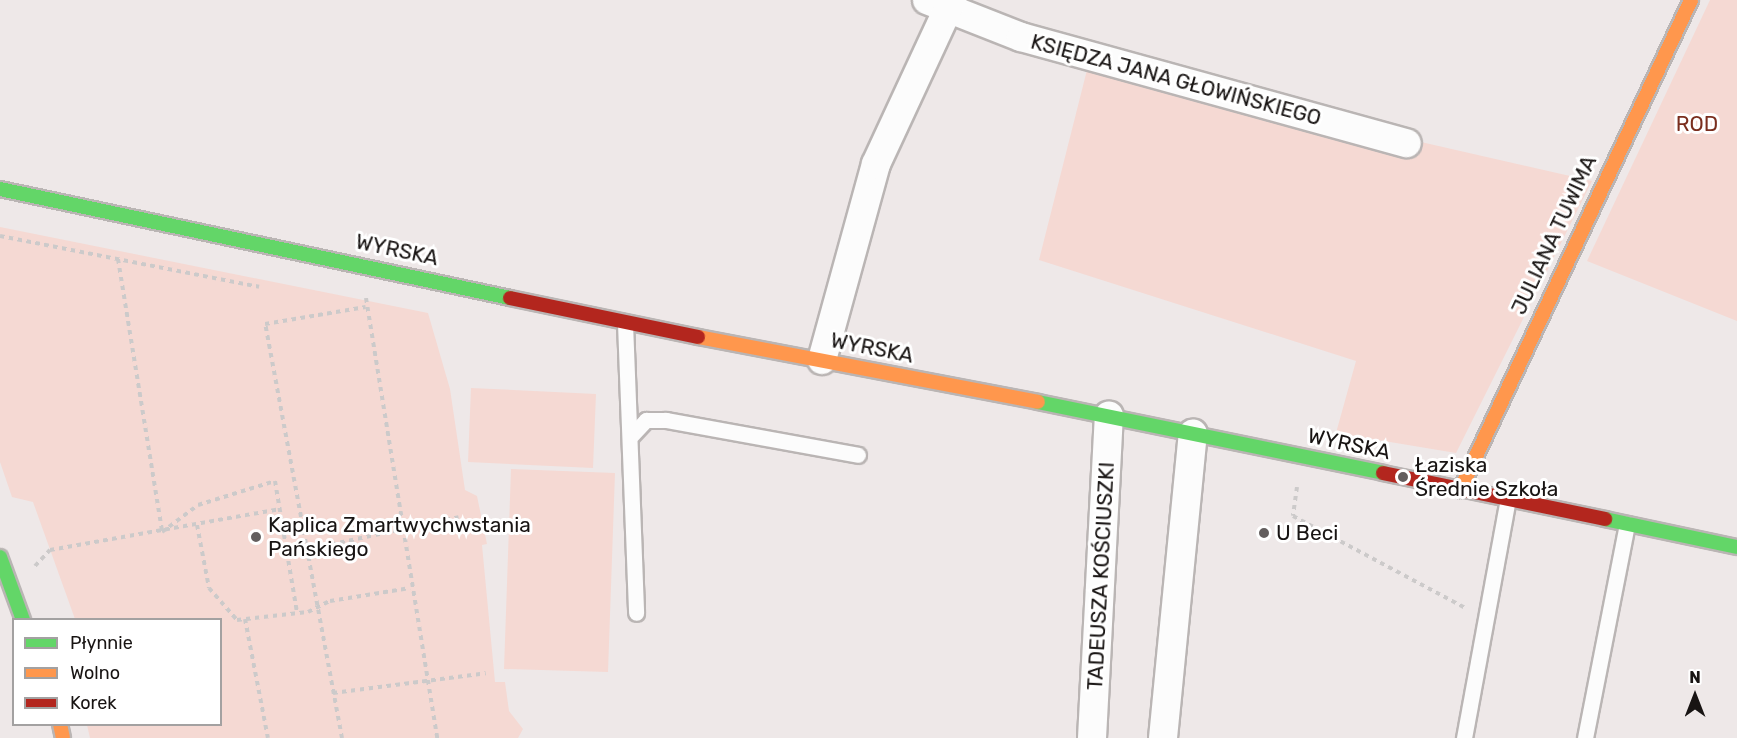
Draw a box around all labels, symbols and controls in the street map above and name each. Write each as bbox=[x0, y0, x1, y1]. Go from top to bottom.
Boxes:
street label: KSIĘDZA JANA GŁOWIŃSKIEGO bbox=[1028, 29, 1324, 131]
park label: ROD bbox=[1676, 111, 1718, 137]
street label: JULIANA TUWIMA bbox=[1506, 151, 1602, 319]
street label: WYRSKA bbox=[353, 229, 441, 271]
street label: WYRSKA bbox=[828, 328, 916, 368]
street label: WYRSKA bbox=[1305, 423, 1393, 465]
place label: Łaziska Średnie Szkoła bbox=[1415, 452, 1558, 502]
street label: TADEUSZA KOŚCIUSZKI bbox=[1082, 461, 1120, 691]
marker: Łaziska Średnie Szkoła bbox=[1396, 470, 1410, 484]
place label: Kaplica Zmartwychwstania Pańskiego bbox=[268, 512, 531, 562]
place label: U Beci bbox=[1276, 520, 1338, 546]
marker: U Beci bbox=[1257, 526, 1271, 540]
marker: Kaplica Zmartwychwstania Pańskiego bbox=[249, 530, 263, 544]
legend bbox=[12, 618, 222, 726]
text: Płynnie bbox=[70, 632, 133, 654]
text: Wolno bbox=[70, 662, 120, 684]
north arrow bbox=[1665, 666, 1725, 726]
text: N bbox=[1689, 668, 1701, 687]
text: Korek bbox=[70, 692, 117, 714]

